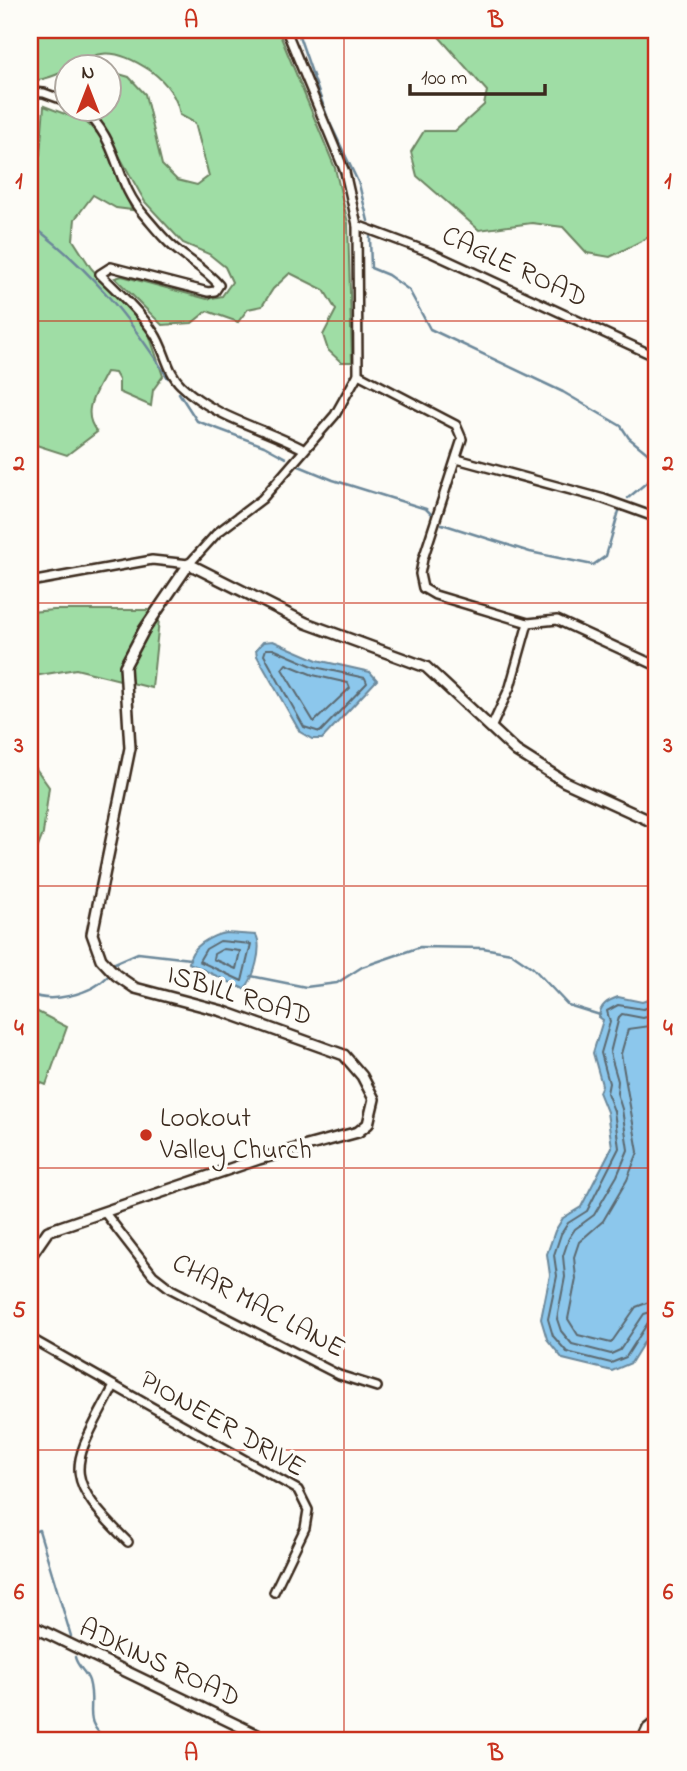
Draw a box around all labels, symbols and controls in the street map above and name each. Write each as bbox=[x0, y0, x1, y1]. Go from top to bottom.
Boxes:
text: A bbox=[184, 5, 198, 38]
text: B bbox=[487, 5, 504, 38]
north arrow bbox=[52, 52, 122, 122]
scale bar bbox=[410, 52, 545, 96]
text: N bbox=[82, 60, 95, 87]
text: 100 m bbox=[421, 64, 467, 94]
text: 1 bbox=[15, 166, 23, 199]
text: 1 bbox=[664, 166, 672, 199]
street label: CAGLE ROAD bbox=[434, 216, 594, 320]
text: 2 bbox=[12, 448, 25, 481]
text: 2 bbox=[661, 448, 674, 481]
text: 3 bbox=[13, 730, 24, 763]
text: 3 bbox=[662, 730, 673, 763]
street label: ISBILL ROAD bbox=[161, 956, 317, 1038]
text: 4 bbox=[14, 1013, 24, 1046]
text: 4 bbox=[663, 1013, 673, 1046]
place label: Lookout Valley Church bbox=[159, 1099, 312, 1172]
marker: Lookout Valley Church bbox=[138, 1127, 154, 1143]
street label: CHAR MAC LANE bbox=[164, 1244, 352, 1370]
text: 5 bbox=[12, 1295, 26, 1328]
text: 5 bbox=[661, 1295, 675, 1328]
street label: PIONEER DRIVE bbox=[131, 1361, 313, 1489]
text: 6 bbox=[14, 1577, 25, 1610]
text: 6 bbox=[663, 1577, 674, 1610]
street label: ADKINS ROAD bbox=[72, 1609, 246, 1719]
text: A bbox=[184, 1738, 198, 1771]
text: B bbox=[487, 1738, 504, 1771]

